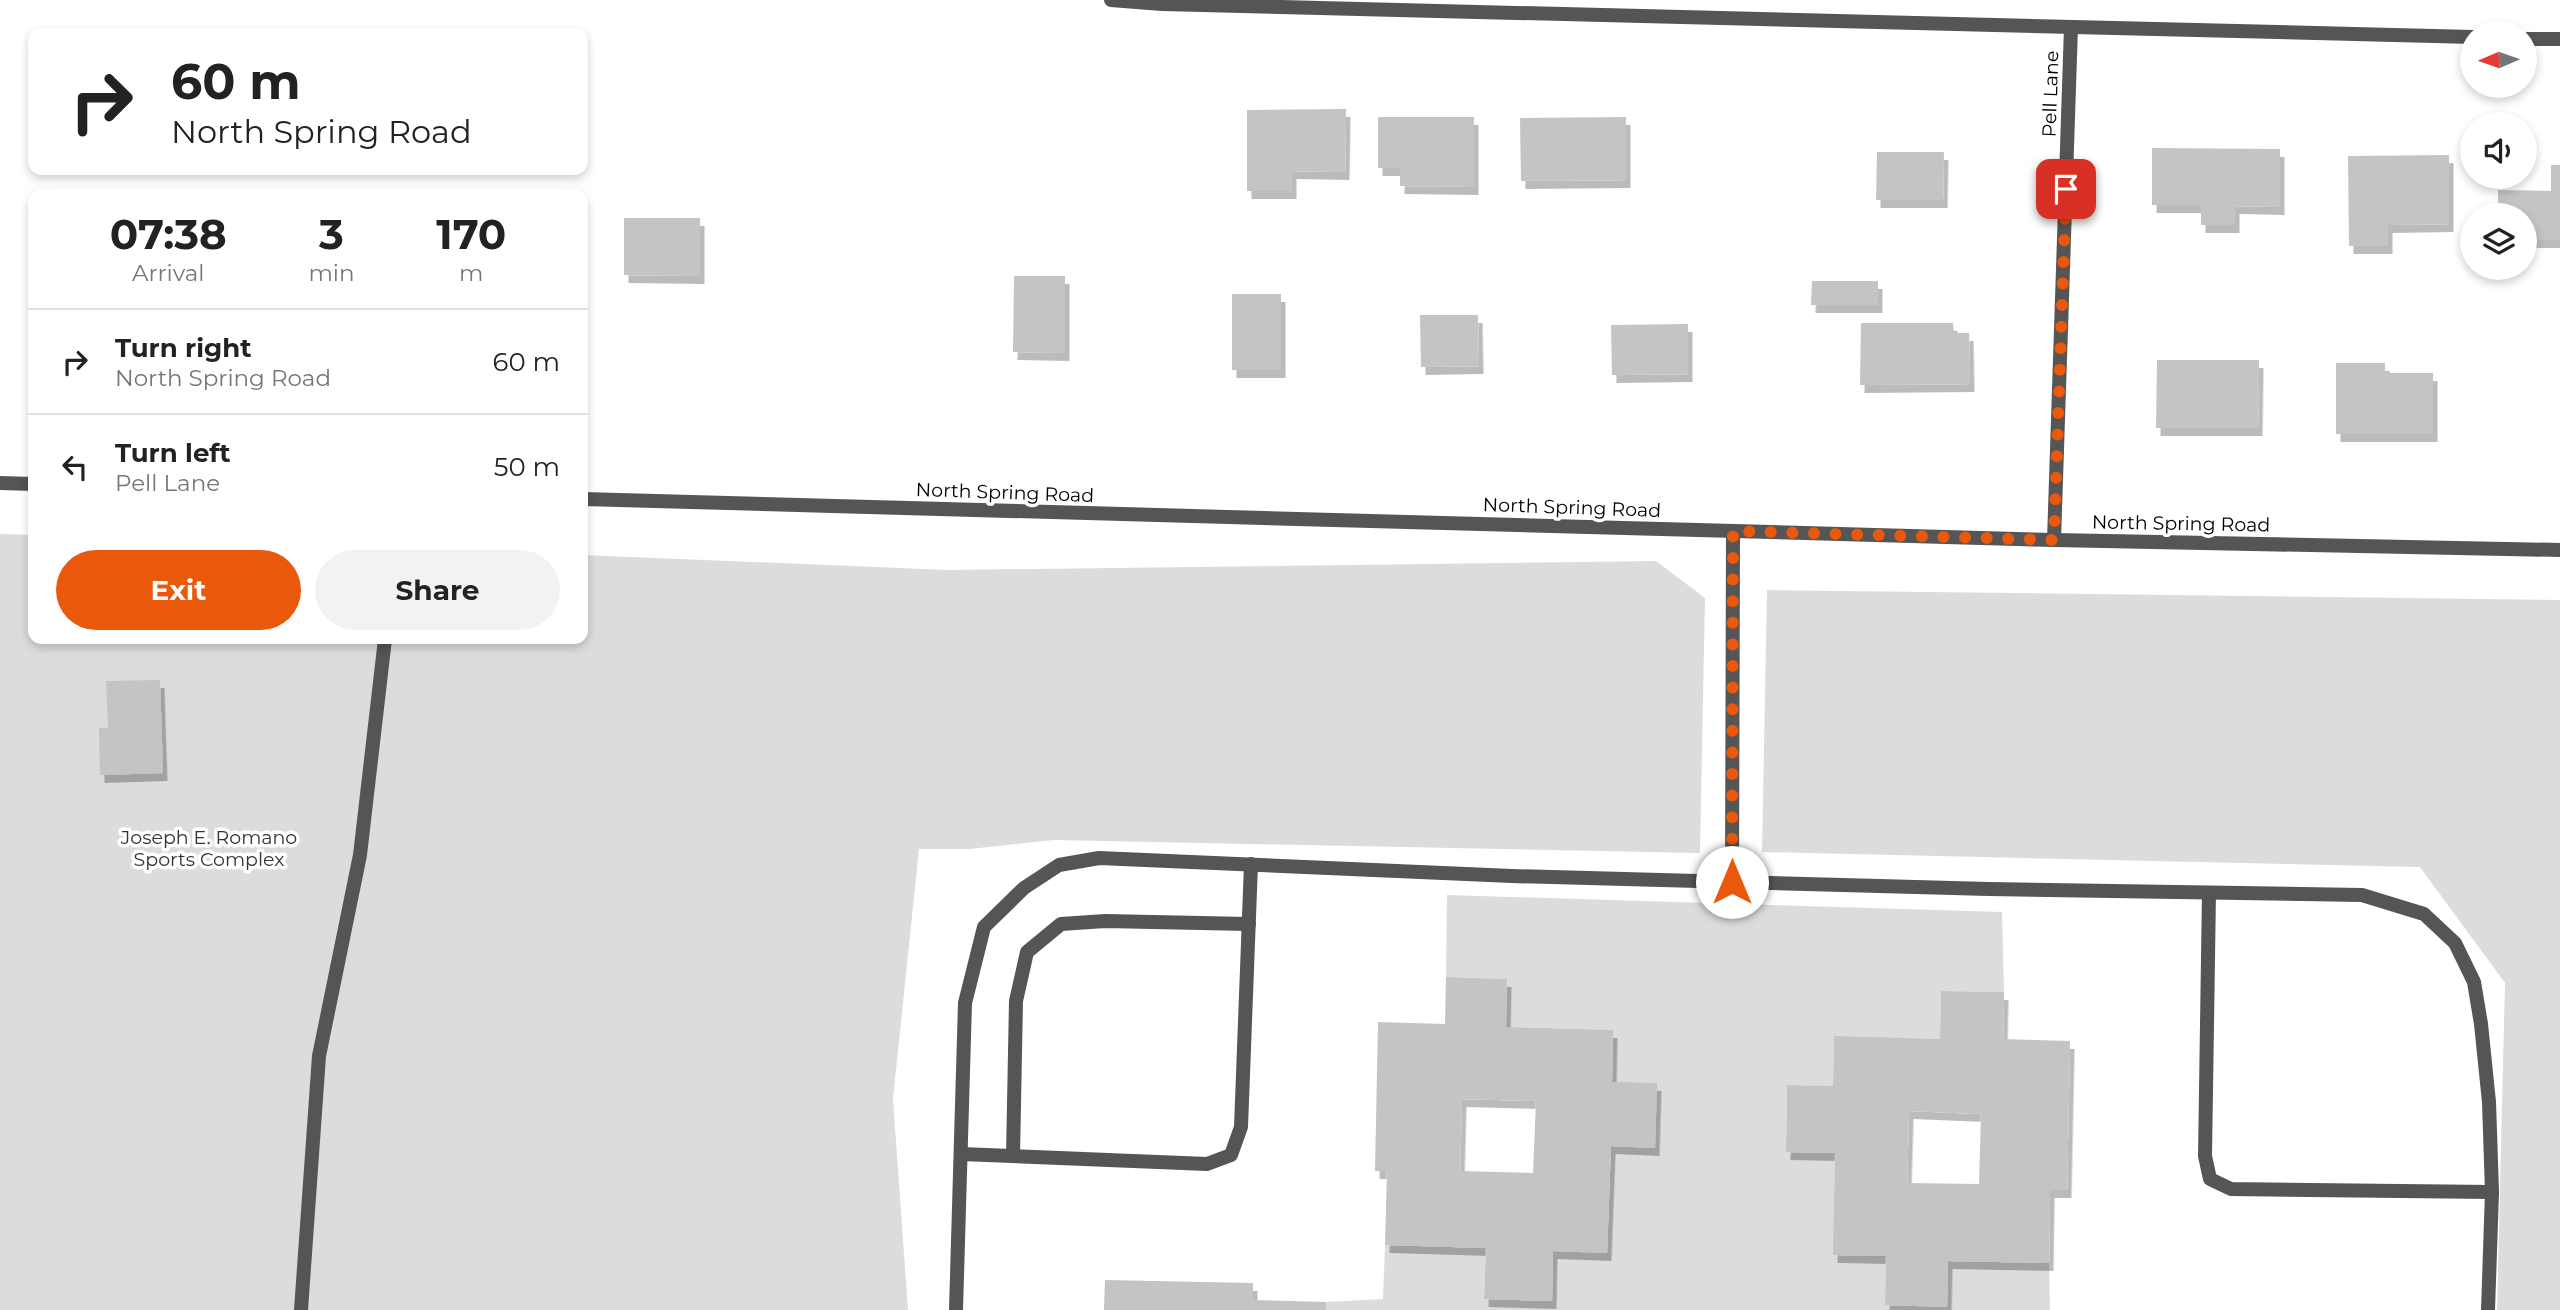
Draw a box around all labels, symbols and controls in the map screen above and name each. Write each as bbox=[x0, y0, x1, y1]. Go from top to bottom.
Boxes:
north arrow bbox=[2460, 21, 2538, 98]
map controls bbox=[2460, 21, 2537, 280]
street label: Pell Lane bbox=[2037, 50, 2064, 138]
text: 60 m bbox=[171, 52, 301, 111]
icon: right bbox=[56, 56, 147, 147]
text: North Spring Road bbox=[171, 112, 472, 151]
button: sound bbox=[2460, 112, 2537, 189]
pin bbox=[2036, 159, 2096, 219]
icon: arrive bbox=[2047, 170, 2085, 208]
button: layers bbox=[2460, 203, 2537, 280]
text: 07:38 bbox=[110, 208, 227, 260]
text: 3 bbox=[319, 208, 344, 260]
text: 170 bbox=[436, 208, 506, 260]
text: Arrival bbox=[132, 259, 204, 287]
text: min bbox=[308, 259, 355, 287]
text: m bbox=[459, 259, 483, 287]
text: Turn right bbox=[115, 332, 251, 364]
icon: right bbox=[56, 343, 94, 381]
text: 60 m bbox=[493, 346, 560, 378]
text: North Spring Road bbox=[115, 364, 331, 392]
text: Turn left bbox=[115, 437, 231, 469]
icon: left bbox=[56, 448, 94, 486]
text: 50 m bbox=[494, 451, 560, 483]
text: Pell Lane bbox=[115, 469, 220, 497]
street label: North Spring Road bbox=[915, 478, 1095, 507]
street label: North Spring Road bbox=[1482, 493, 1662, 522]
street label: North Spring Road bbox=[2092, 510, 2270, 537]
button: Exit bbox=[56, 550, 301, 630]
button: Share bbox=[315, 550, 560, 630]
park label: Joseph E. Romano Sports Complex bbox=[120, 826, 297, 871]
position arrow bbox=[1695, 845, 1769, 919]

